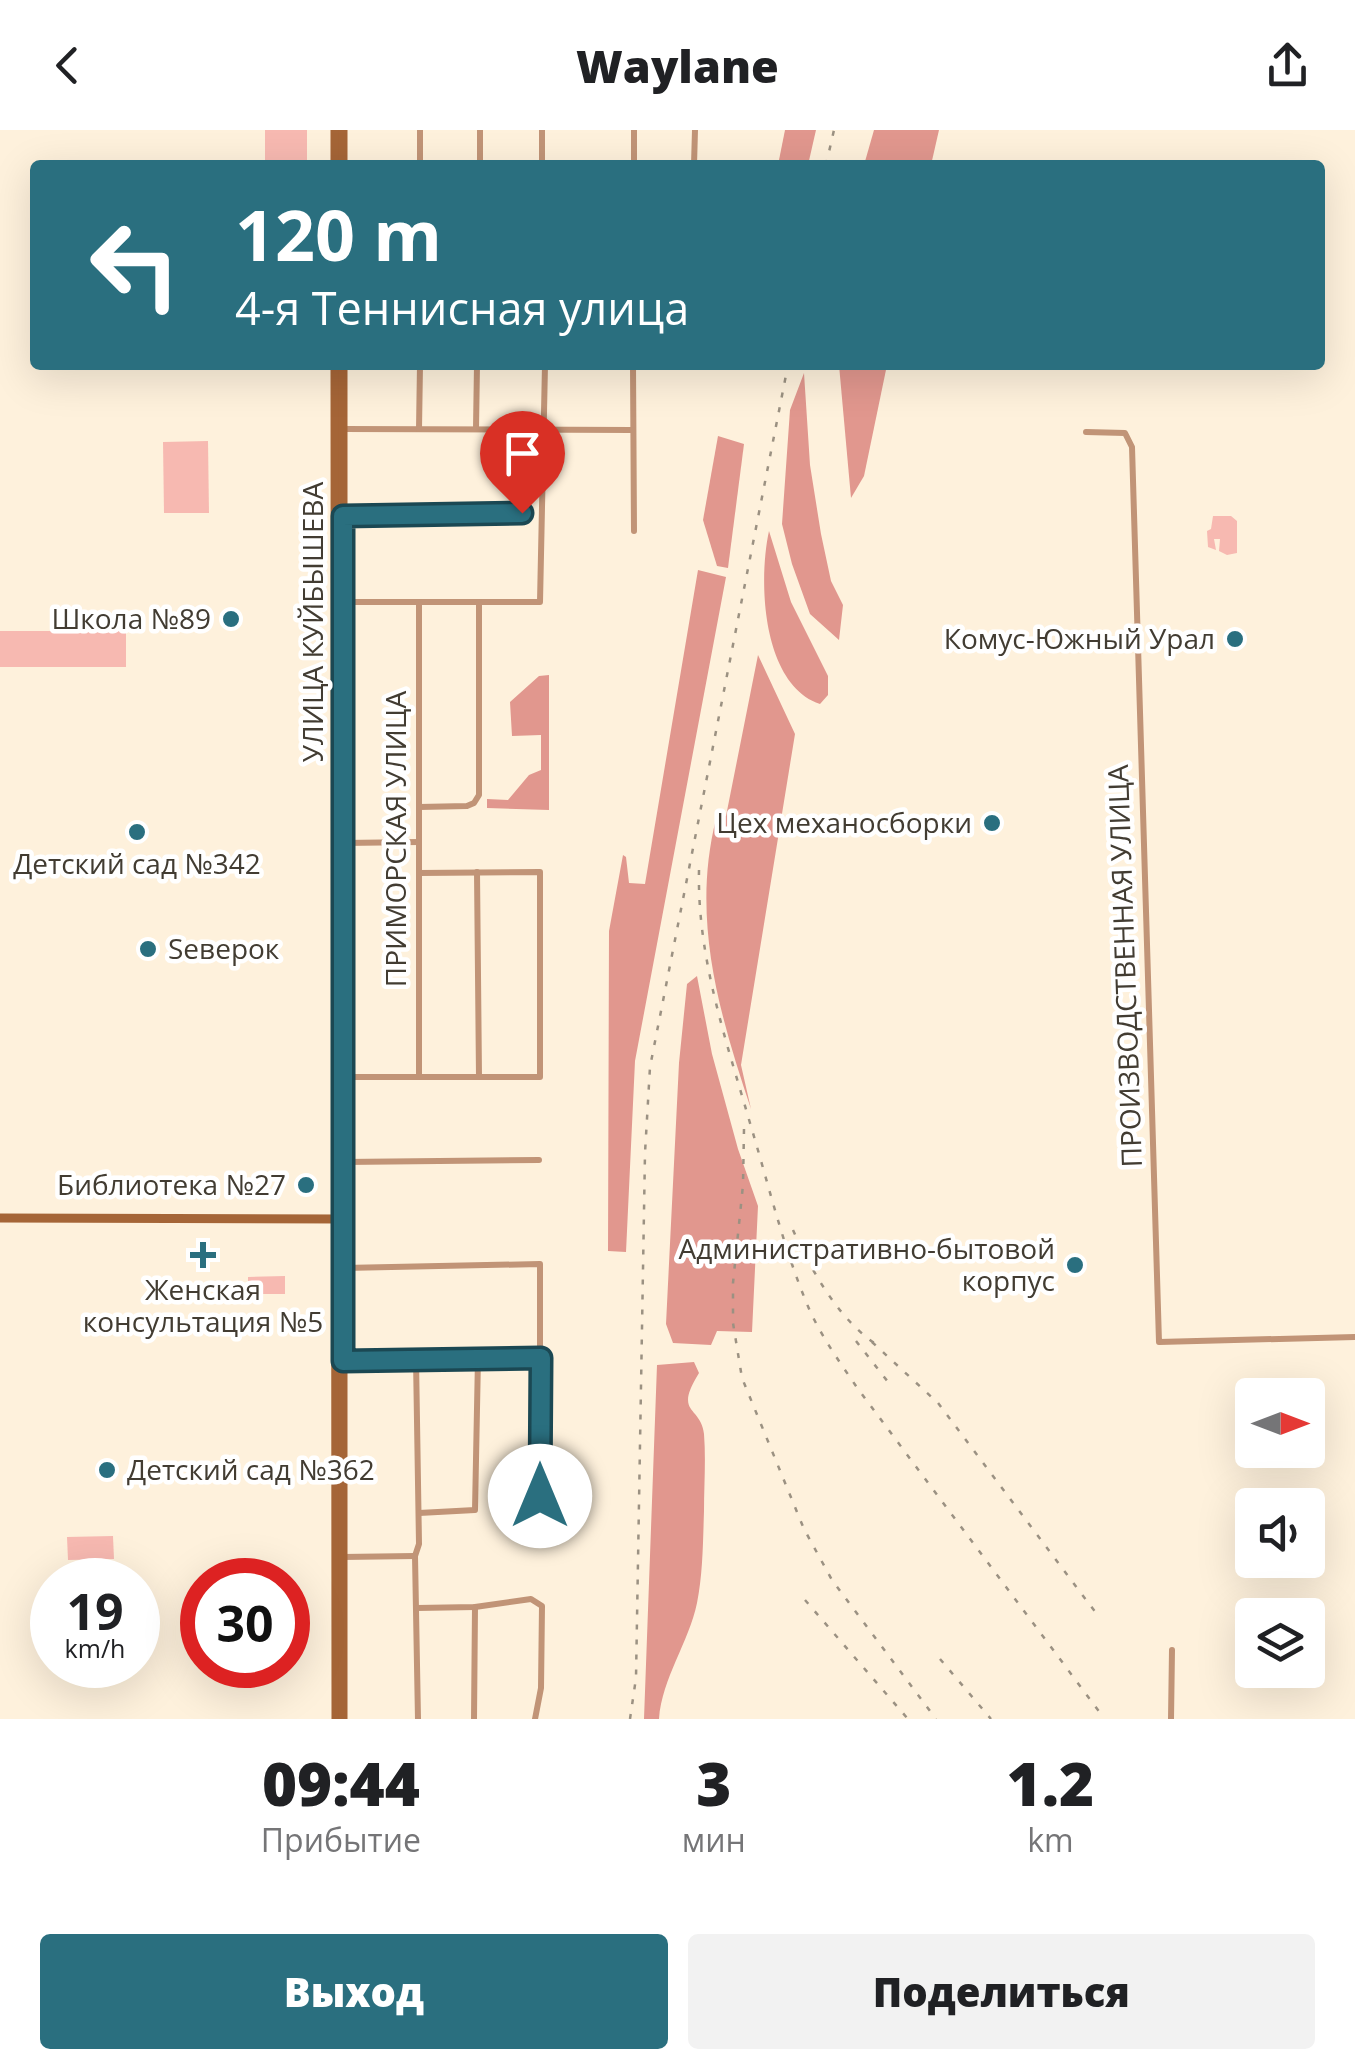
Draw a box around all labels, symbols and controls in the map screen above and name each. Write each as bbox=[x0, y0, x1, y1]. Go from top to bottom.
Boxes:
text: Waylane bbox=[576, 35, 779, 96]
icon: back bbox=[40, 38, 95, 93]
icon: share bbox=[1260, 38, 1315, 93]
text: 120 m bbox=[235, 186, 442, 282]
icon: left bbox=[70, 200, 200, 330]
text: 4-я Теннисная улица bbox=[235, 277, 689, 338]
pin bbox=[480, 411, 565, 514]
icon: arrive bbox=[495, 426, 550, 481]
street label: УЛИЦА КУЙБЫШЕВА bbox=[293, 481, 331, 762]
place label: Школа №89 bbox=[51, 599, 211, 637]
marker: Школа №89 bbox=[220, 608, 242, 630]
place label: Комус-Южный Урал bbox=[944, 619, 1215, 657]
marker: Комус-Южный Урал bbox=[1224, 628, 1246, 650]
street label: ПРИМОРСКАЯ УЛИЦА bbox=[376, 691, 414, 987]
street label: ПРОИЗВОДСТВЕННАЯ УЛИЦА bbox=[1098, 764, 1150, 1168]
place label: Цех механосборки bbox=[716, 803, 972, 841]
marker: Цех механосборки bbox=[981, 812, 1003, 834]
marker: Детский сад №342 bbox=[126, 821, 148, 843]
place label: Детский сад №342 bbox=[13, 844, 261, 882]
place label: Sеверок bbox=[168, 929, 280, 967]
marker: Sеверок bbox=[137, 938, 159, 960]
place label: Библиотека №27 bbox=[57, 1165, 286, 1203]
marker: Библиотека №27 bbox=[295, 1174, 317, 1196]
place label: Административно-бытовой корпус bbox=[679, 1229, 1055, 1299]
marker: Женская консультация №5 bbox=[190, 1242, 216, 1268]
marker: Административно-бытовой корпус bbox=[1064, 1254, 1086, 1276]
place label: Женская консультация №5 bbox=[83, 1270, 323, 1340]
north arrow bbox=[1235, 1378, 1325, 1468]
map controls bbox=[1235, 1378, 1325, 1688]
position arrow bbox=[488, 1444, 592, 1548]
place label: Детский сад №362 bbox=[127, 1450, 375, 1488]
marker: Детский сад №362 bbox=[96, 1459, 118, 1481]
button: sound bbox=[1235, 1488, 1325, 1578]
speed limit sign: 30 bbox=[180, 1558, 310, 1688]
text: 19 bbox=[66, 1577, 124, 1645]
button: layers bbox=[1235, 1598, 1325, 1688]
text: km/h bbox=[65, 1631, 125, 1665]
text: 09:44 bbox=[262, 1742, 420, 1824]
text: 3 bbox=[696, 1742, 731, 1824]
text: 1.2 bbox=[1007, 1742, 1094, 1824]
text: Прибытие bbox=[261, 1818, 421, 1861]
text: мин bbox=[682, 1818, 746, 1861]
text: km bbox=[1027, 1818, 1074, 1861]
button: Выход bbox=[40, 1934, 668, 2049]
button: Поделиться bbox=[688, 1934, 1315, 2049]

